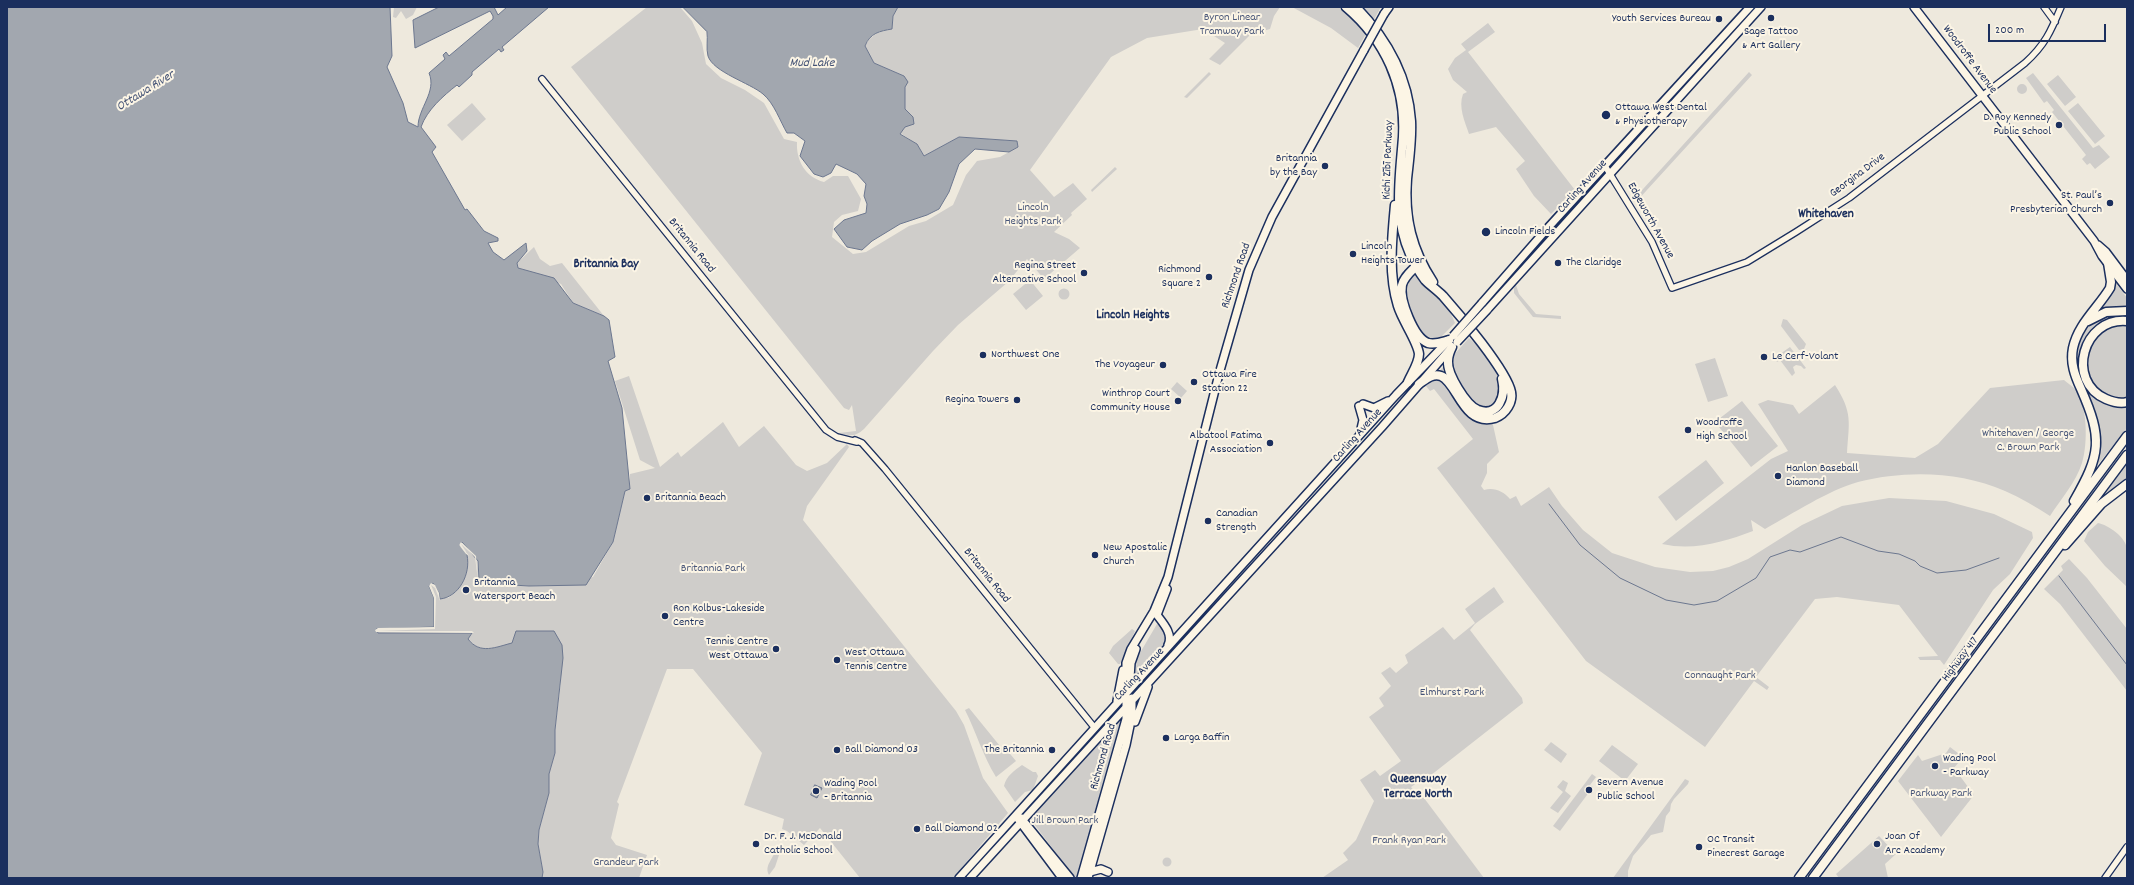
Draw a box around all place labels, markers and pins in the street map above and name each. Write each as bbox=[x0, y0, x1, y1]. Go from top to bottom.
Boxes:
place label: Youth Services Bureau bbox=[1612, 12, 1711, 26]
marker: Sage Tattoo & Art Gallery bbox=[1766, 13, 1776, 23]
marker: Youth Services Bureau bbox=[1714, 14, 1724, 24]
place label: Sage Tattoo & Art Gallery bbox=[1742, 25, 1800, 53]
place label: Ottawa West Dental & Physiotherapy bbox=[1615, 101, 1707, 129]
marker: Ottawa West Dental & Physiotherapy bbox=[1600, 109, 1612, 121]
place label: D. Roy Kennedy Public School bbox=[1984, 111, 2051, 139]
marker: D. Roy Kennedy Public School bbox=[2054, 120, 2064, 130]
place label: Britannia by the Bay bbox=[1270, 152, 1317, 180]
marker: Britannia by the Bay bbox=[1320, 161, 1330, 171]
place label: St. Paul’s Presbyterian Church bbox=[2010, 189, 2102, 217]
marker: St. Paul’s Presbyterian Church bbox=[2105, 198, 2115, 208]
place label: Lincoln Fields bbox=[1495, 225, 1555, 239]
marker: Lincoln Fields bbox=[1480, 226, 1492, 238]
place label: Lincoln Heights Tower bbox=[1361, 240, 1424, 268]
marker: Lincoln Heights Tower bbox=[1348, 249, 1358, 259]
place label: The Claridge bbox=[1566, 256, 1622, 270]
marker: The Claridge bbox=[1553, 258, 1563, 268]
place label: Regina Street Alternative School bbox=[992, 259, 1076, 287]
place label: Richmond Square 2 bbox=[1158, 263, 1201, 291]
marker: Regina Street Alternative School bbox=[1079, 268, 1089, 278]
marker: Richmond Square 2 bbox=[1204, 272, 1214, 282]
place label: Northwest One bbox=[991, 348, 1060, 362]
marker: Northwest One bbox=[978, 350, 988, 360]
place label: Le Cerf-Volant bbox=[1772, 350, 1838, 364]
marker: Le Cerf-Volant bbox=[1759, 352, 1769, 362]
place label: The Voyageur bbox=[1095, 358, 1155, 372]
marker: The Voyageur bbox=[1158, 360, 1168, 370]
place label: Ottawa Fire Station 22 bbox=[1202, 368, 1257, 396]
marker: Ottawa Fire Station 22 bbox=[1189, 377, 1199, 387]
place label: Winthrop Court Community House bbox=[1090, 387, 1170, 415]
place label: Regina Towers bbox=[945, 393, 1009, 407]
marker: Regina Towers bbox=[1012, 395, 1022, 405]
marker: Winthrop Court Community House bbox=[1173, 396, 1183, 406]
place label: Woodroffe High School bbox=[1696, 416, 1747, 444]
marker: Woodroffe High School bbox=[1683, 425, 1693, 435]
place label: Albatool Fatima Association bbox=[1190, 429, 1262, 457]
marker: Albatool Fatima Association bbox=[1265, 438, 1275, 448]
place label: Hanlon Baseball Diamond bbox=[1786, 462, 1858, 490]
marker: Hanlon Baseball Diamond bbox=[1773, 471, 1783, 481]
place label: Britannia Beach bbox=[655, 491, 726, 505]
marker: Britannia Beach bbox=[642, 493, 652, 503]
place label: Canadian Strength bbox=[1216, 507, 1258, 535]
marker: Canadian Strength bbox=[1203, 516, 1213, 526]
place label: New Apostalic Church bbox=[1103, 541, 1167, 569]
marker: New Apostalic Church bbox=[1090, 550, 1100, 560]
place label: Britannia Watersport Beach bbox=[474, 576, 555, 604]
marker: Britannia Watersport Beach bbox=[461, 585, 471, 595]
place label: Ron Kolbus-Lakeside Centre bbox=[673, 602, 765, 630]
marker: Ron Kolbus-Lakeside Centre bbox=[660, 611, 670, 621]
place label: Tennis Centre West Ottawa bbox=[706, 635, 768, 663]
marker: Tennis Centre West Ottawa bbox=[771, 644, 781, 654]
place label: West Ottawa Tennis Centre bbox=[845, 646, 907, 674]
marker: West Ottawa Tennis Centre bbox=[832, 655, 842, 665]
place label: Larga Baffin bbox=[1174, 731, 1229, 745]
marker: Larga Baffin bbox=[1161, 733, 1171, 743]
place label: Ball Diamond 03 bbox=[845, 743, 918, 757]
place label: The Britannia bbox=[984, 743, 1044, 757]
marker: Ball Diamond 03 bbox=[832, 745, 842, 755]
marker: The Britannia bbox=[1047, 745, 1057, 755]
place label: Wading Pool - Parkway bbox=[1943, 752, 1996, 780]
marker: Wading Pool - Parkway bbox=[1930, 761, 1940, 771]
place label: Severn Avenue Public School bbox=[1597, 776, 1663, 804]
place label: Wading Pool - Britannia bbox=[824, 777, 877, 805]
marker: Severn Avenue Public School bbox=[1584, 785, 1594, 795]
marker: Wading Pool - Britannia bbox=[811, 786, 821, 796]
place label: Ball Diamond 02 bbox=[925, 822, 998, 836]
marker: Ball Diamond 02 bbox=[912, 824, 922, 834]
place label: Dr. F. J. McDonald Catholic School bbox=[764, 830, 842, 858]
place label: Joan Of Arc Academy bbox=[1885, 830, 1945, 858]
place label: OC Transit Pinecrest Garage bbox=[1707, 833, 1785, 861]
marker: Dr. F. J. McDonald Catholic School bbox=[751, 839, 761, 849]
marker: Joan Of Arc Academy bbox=[1872, 839, 1882, 849]
marker: OC Transit Pinecrest Garage bbox=[1694, 842, 1704, 852]

